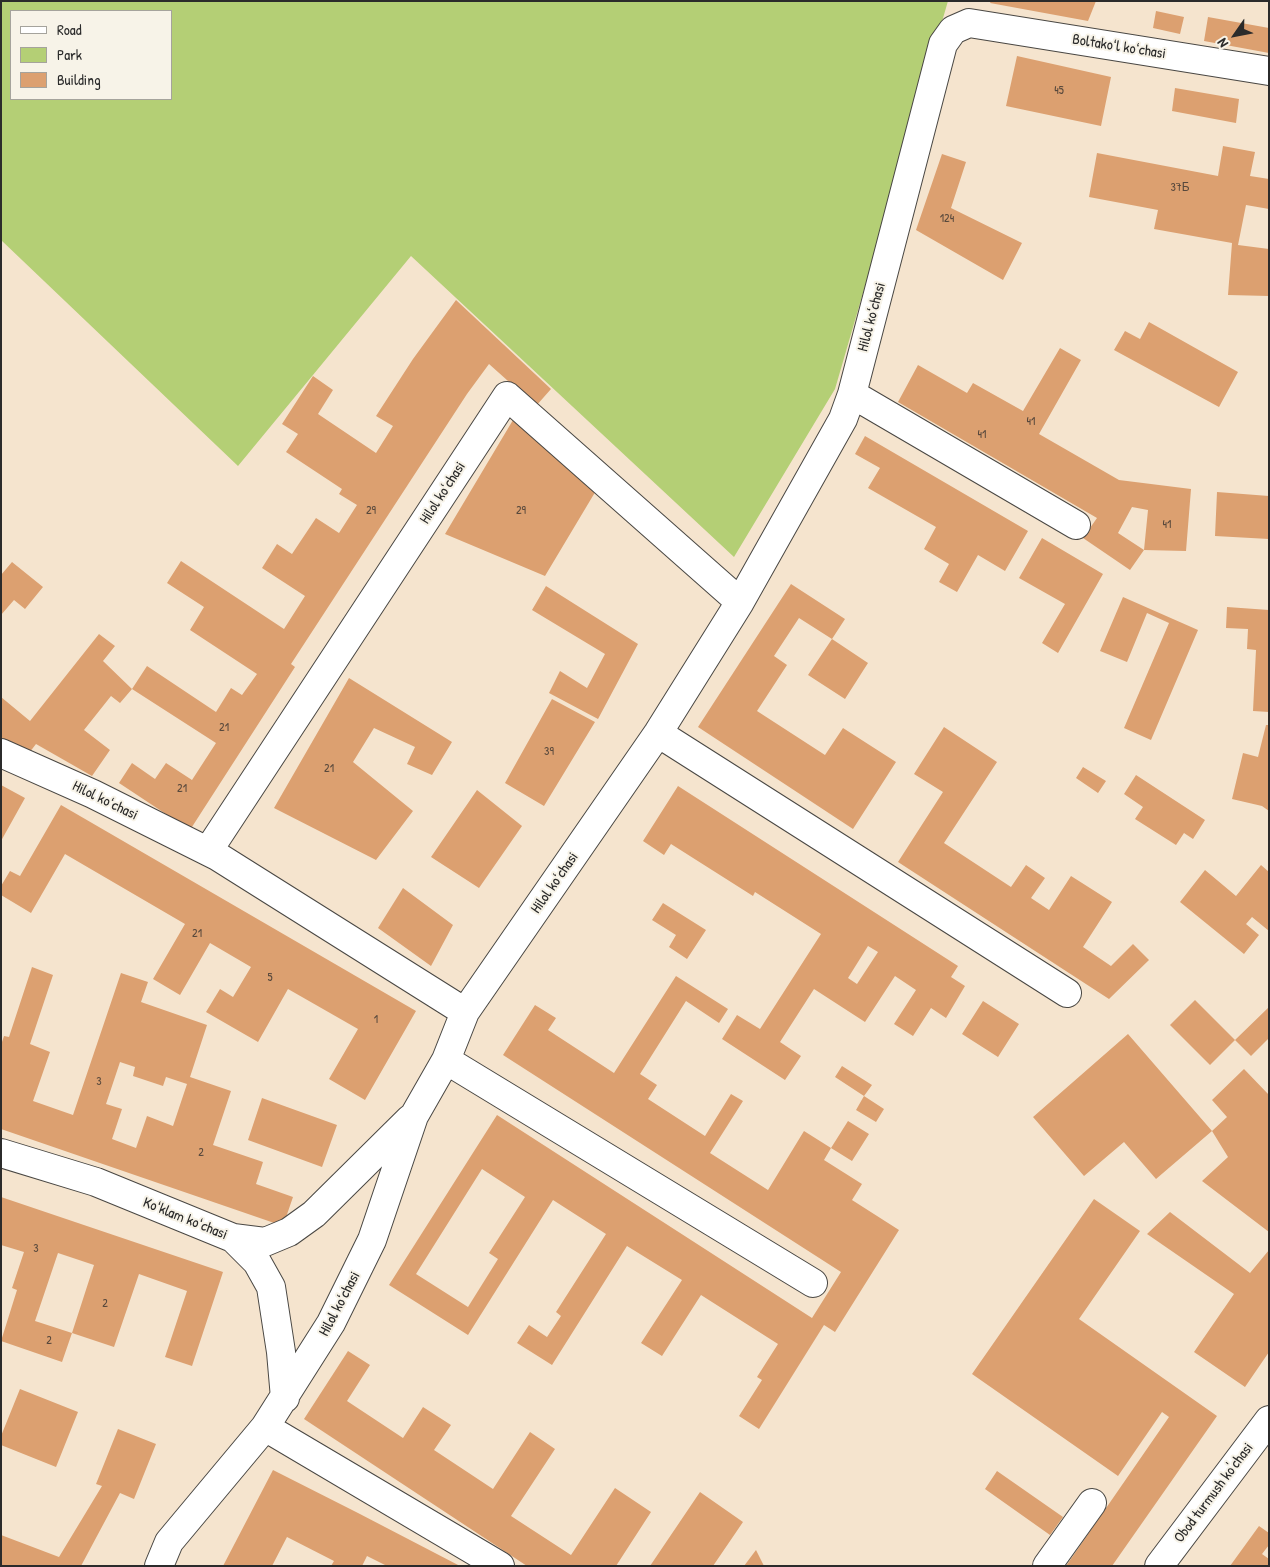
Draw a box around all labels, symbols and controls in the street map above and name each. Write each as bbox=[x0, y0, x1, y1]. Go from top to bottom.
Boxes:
legend bbox=[10, 10, 172, 100]
north arrow bbox=[1210, 10, 1260, 60]
text: Road bbox=[57, 19, 82, 40]
street label: Boltakoʻl koʻchasi bbox=[1071, 31, 1167, 63]
text: N bbox=[1212, 35, 1232, 52]
text: Park bbox=[57, 44, 82, 65]
text: Building bbox=[57, 69, 101, 90]
house number: 45 bbox=[1054, 84, 1064, 98]
house number: 37Б bbox=[1170, 181, 1190, 195]
house number: 124 bbox=[940, 212, 954, 226]
street label: Hilol koʻchasi bbox=[854, 281, 890, 353]
house number: 41 bbox=[1027, 415, 1035, 429]
house number: 41 bbox=[978, 428, 986, 442]
street label: Hilol koʻchasi bbox=[416, 458, 470, 528]
house number: 29 bbox=[366, 504, 376, 518]
house number: 29 bbox=[516, 504, 526, 518]
house number: 41 bbox=[1163, 518, 1171, 532]
house number: 21 bbox=[219, 721, 229, 735]
house number: 39 bbox=[544, 745, 554, 759]
house number: 21 bbox=[324, 762, 334, 776]
street label: Hilol koʻchasi bbox=[69, 777, 141, 825]
house number: 21 bbox=[177, 782, 187, 796]
street label: Hilol koʻchasi bbox=[527, 849, 583, 917]
house number: 21 bbox=[192, 927, 202, 941]
house number: 5 bbox=[267, 971, 273, 985]
house number: 1 bbox=[374, 1013, 378, 1027]
house number: 3 bbox=[96, 1075, 102, 1089]
house number: 2 bbox=[198, 1146, 204, 1160]
street label: Koʻklam koʻchasi bbox=[140, 1194, 230, 1244]
house number: 3 bbox=[33, 1242, 39, 1256]
street label: Hilol koʻchasi bbox=[315, 1269, 365, 1339]
house number: 2 bbox=[102, 1297, 108, 1311]
house number: 2 bbox=[46, 1334, 52, 1348]
street label: Obod turmush ko'chasi bbox=[1171, 1440, 1257, 1546]

